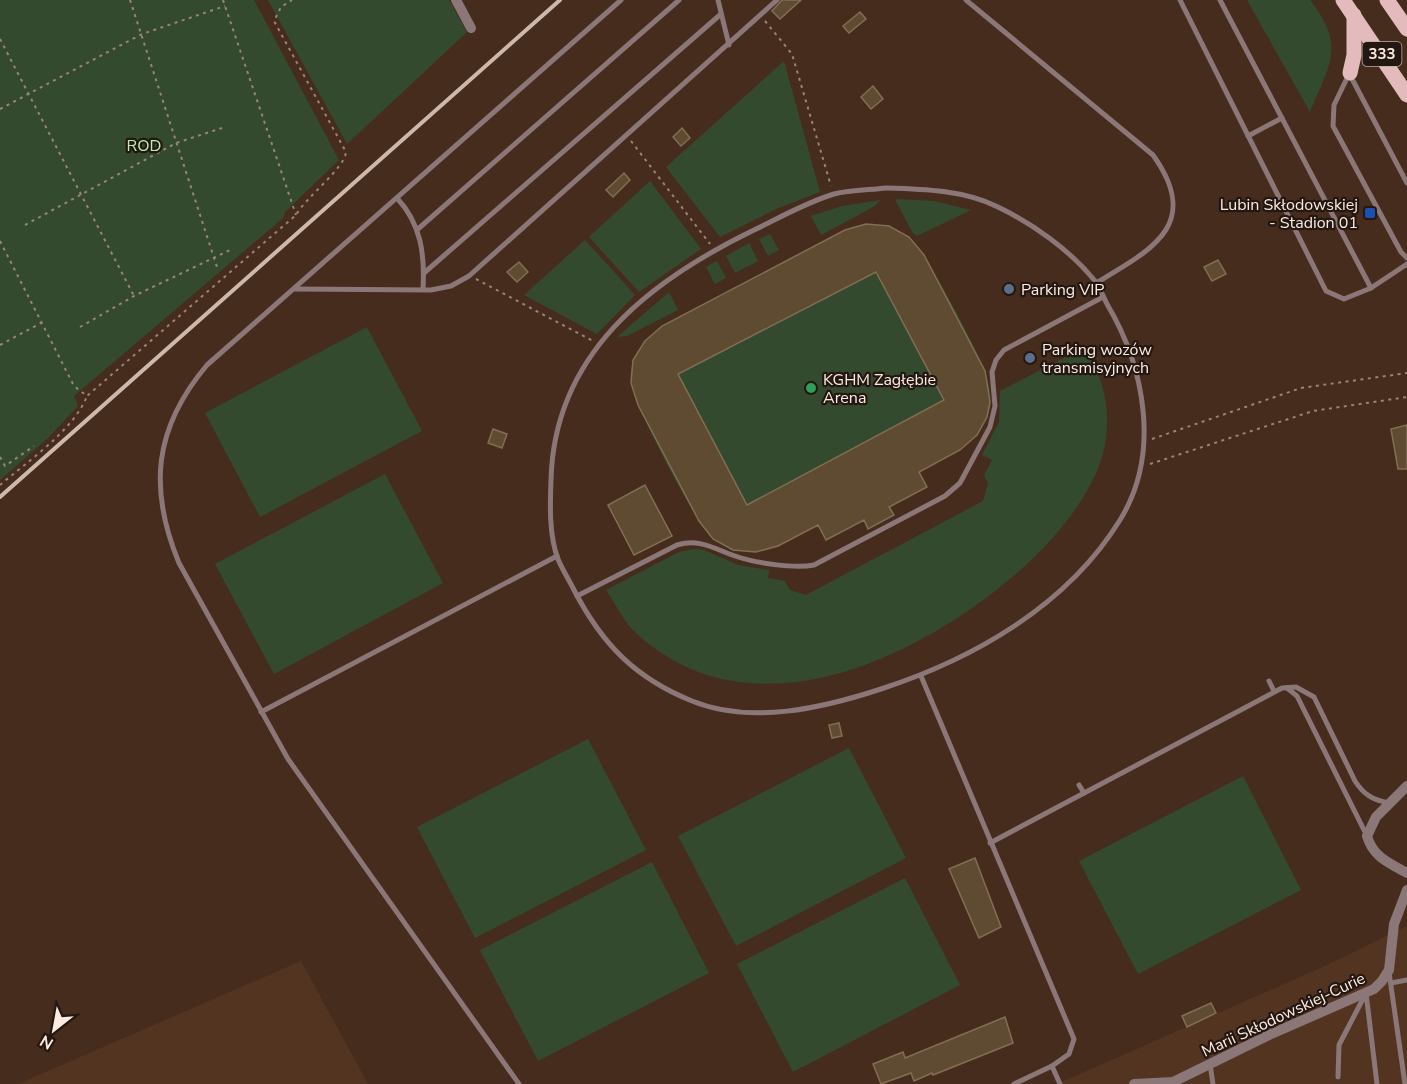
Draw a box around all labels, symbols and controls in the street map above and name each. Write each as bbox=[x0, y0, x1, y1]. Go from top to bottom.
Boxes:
road number: 333 bbox=[1362, 42, 1402, 66]
park label: ROD bbox=[127, 135, 161, 157]
place label: Lubin Skłodowskiej - Stadion 01 bbox=[1220, 194, 1358, 234]
marker: Lubin Skłodowskiej - Stadion 01 bbox=[1363, 206, 1377, 220]
place label: Parking VIP bbox=[1021, 279, 1105, 301]
marker: Parking VIP bbox=[1002, 282, 1016, 296]
place label: Parking wozów transmisyjnych bbox=[1042, 339, 1152, 379]
marker: Parking wozów transmisyjnych bbox=[1023, 351, 1037, 365]
place label: KGHM Zagłębie Arena bbox=[823, 369, 936, 409]
marker: KGHM Zagłębie Arena bbox=[804, 381, 818, 395]
street label: Marii Skłodowskiej-Curie bbox=[1198, 967, 1369, 1063]
north arrow bbox=[24, 1000, 84, 1060]
text: N bbox=[36, 1029, 58, 1055]

